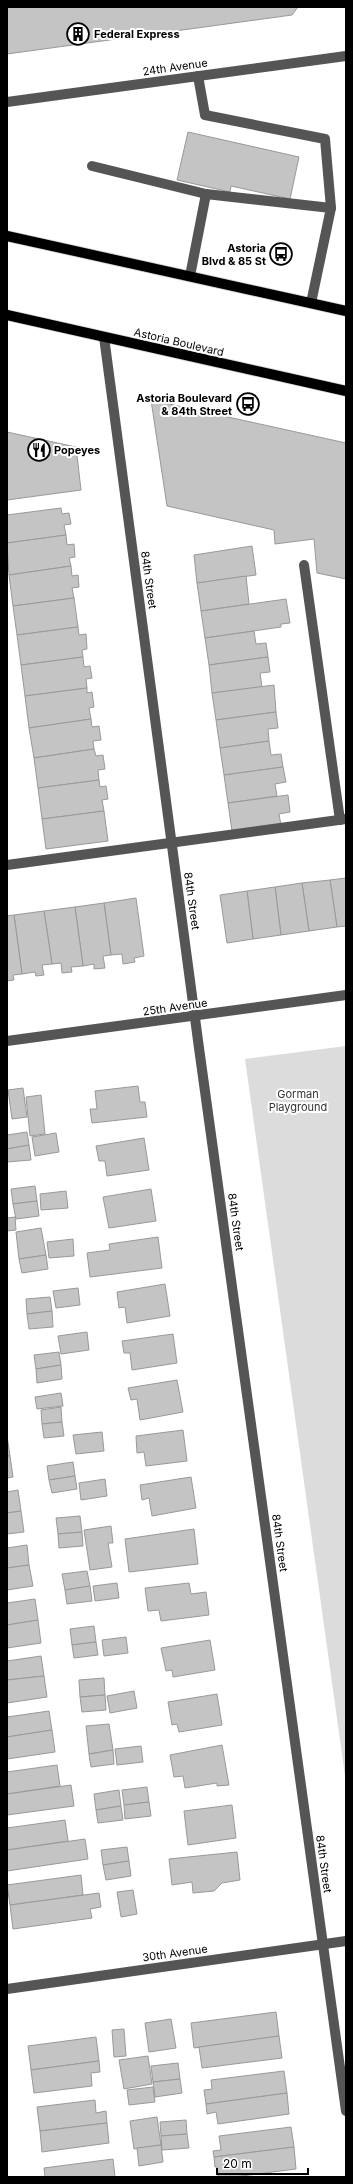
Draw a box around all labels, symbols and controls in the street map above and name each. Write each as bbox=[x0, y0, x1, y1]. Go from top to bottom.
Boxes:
building icon: Federal Express bbox=[65, 21, 91, 47]
place label: Federal Express bbox=[94, 27, 180, 41]
street label: 24th Avenue bbox=[142, 56, 208, 78]
place label: Astoria Blvd & 85 St bbox=[202, 241, 266, 268]
bus stop icon: Astoria Blvd & 85 St bbox=[268, 241, 294, 267]
street label: Astoria Boulevard bbox=[133, 325, 225, 359]
place label: Astoria Boulevard & 84th Street bbox=[136, 391, 232, 418]
bus stop icon: Astoria Boulevard & 84th Street bbox=[235, 391, 261, 417]
restaurant icon: Popeyes bbox=[26, 437, 52, 463]
place label: Popeyes bbox=[54, 443, 100, 457]
street label: 84th Street bbox=[138, 550, 160, 610]
street label: 84th Street bbox=[181, 871, 203, 931]
street label: 25th Avenue bbox=[142, 996, 208, 1018]
park label: Gorman Playground bbox=[269, 1087, 327, 1114]
street label: 84th Street bbox=[225, 1192, 247, 1252]
street label: 84th Street bbox=[269, 1513, 291, 1573]
street label: 84th Street bbox=[313, 1834, 335, 1894]
street label: 30th Avenue bbox=[141, 1941, 209, 1965]
scale bar bbox=[217, 2150, 308, 2176]
text: 20 m bbox=[223, 2156, 252, 2171]

